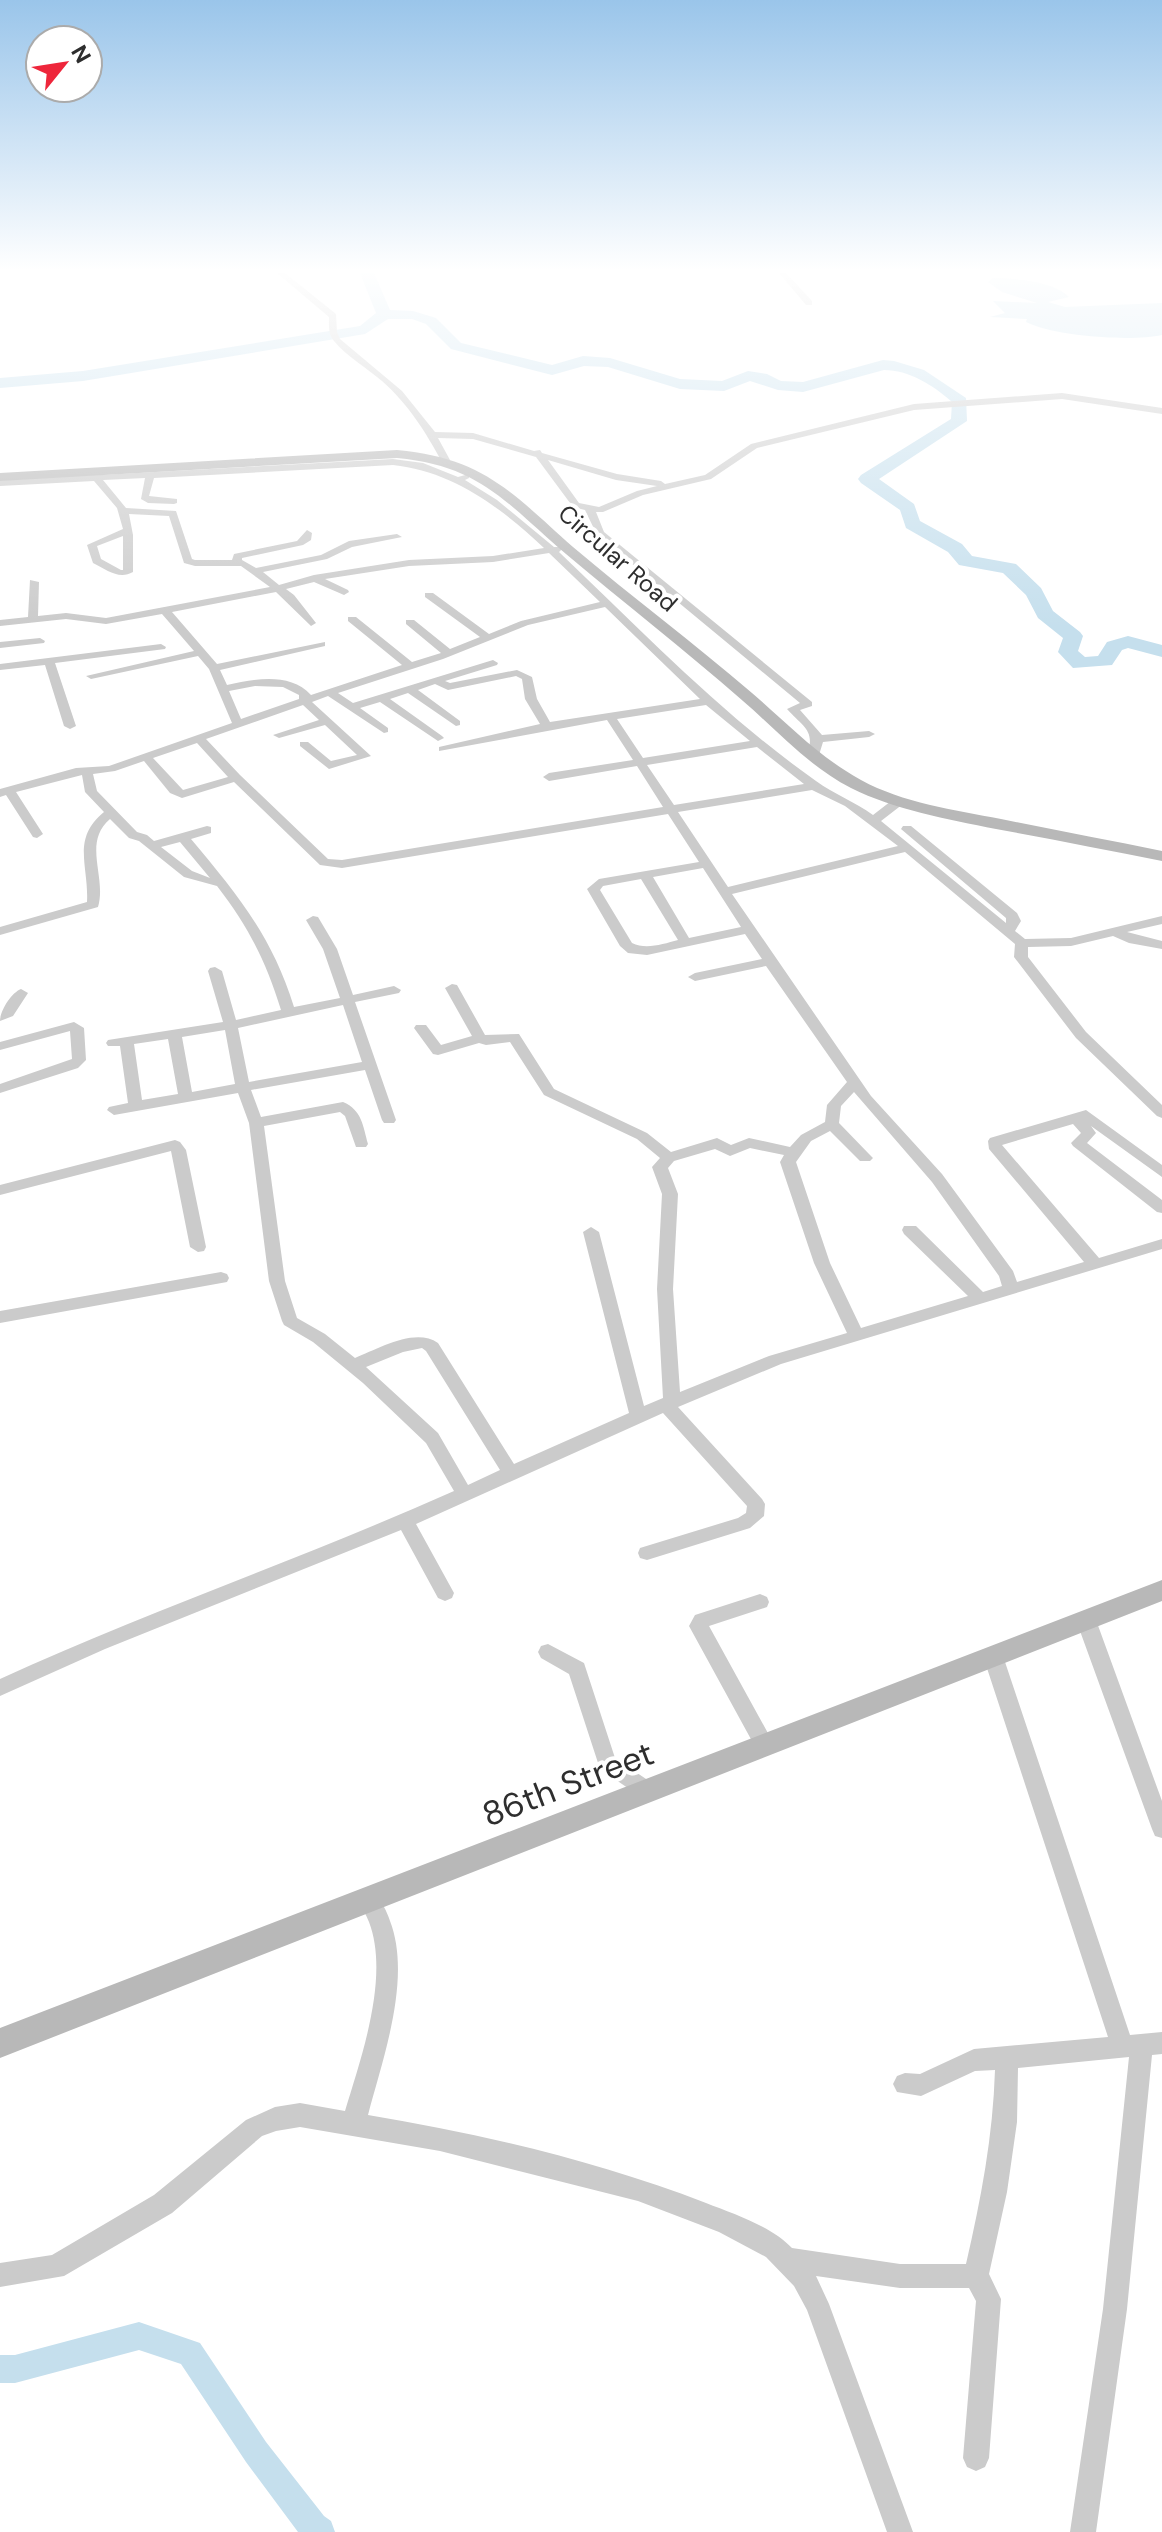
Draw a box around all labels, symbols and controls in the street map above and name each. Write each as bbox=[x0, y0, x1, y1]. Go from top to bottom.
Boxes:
north arrow bbox=[24, 24, 104, 104]
text: N bbox=[64, 40, 97, 68]
street label: Circular Road bbox=[552, 498, 684, 618]
street label: 86th Street bbox=[476, 1731, 660, 1837]

